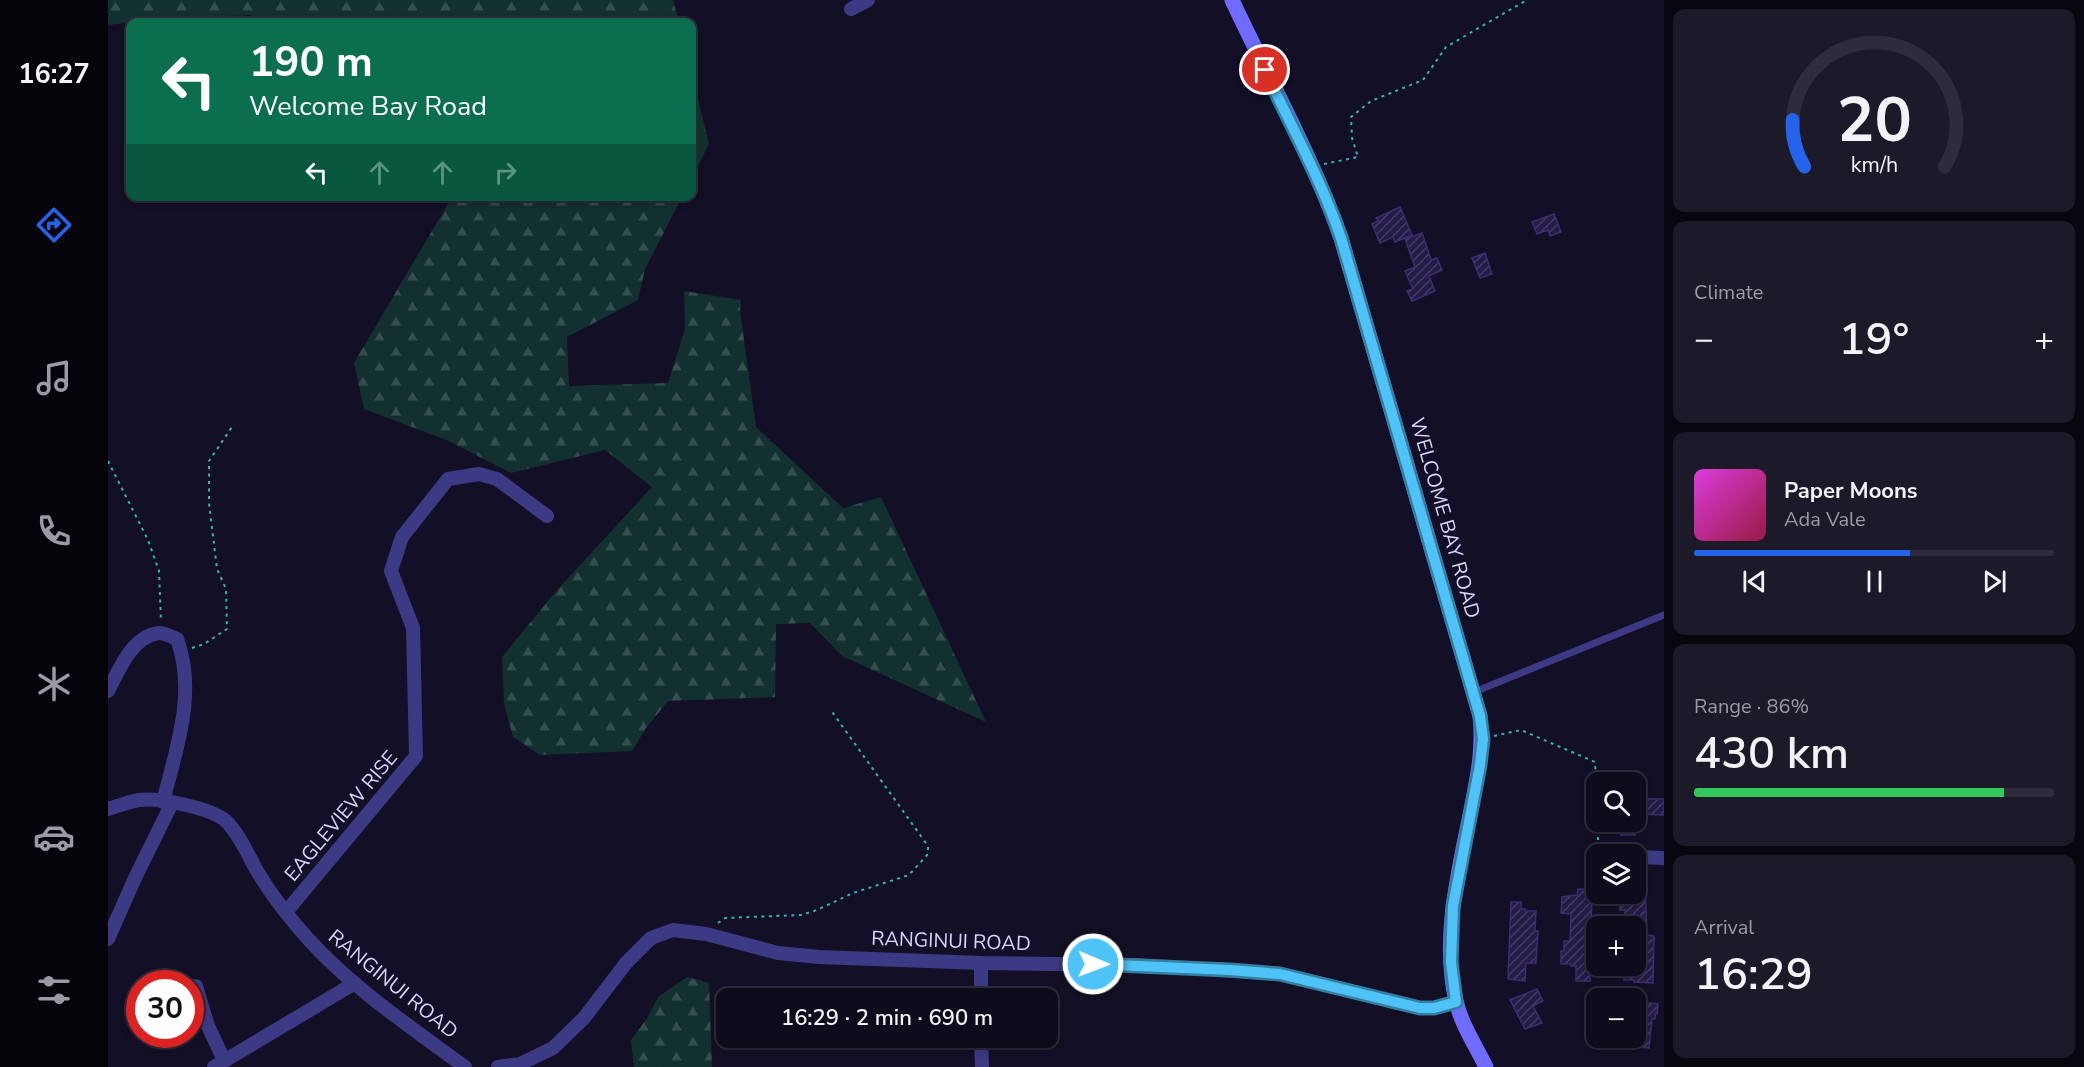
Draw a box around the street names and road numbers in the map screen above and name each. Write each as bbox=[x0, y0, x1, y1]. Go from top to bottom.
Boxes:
street label: WELCOME BAY ROAD bbox=[1403, 415, 1487, 621]
street label: EAGLEVIEW RISE bbox=[278, 745, 404, 887]
street label: RANGINUI ROAD bbox=[322, 923, 464, 1045]
street label: RANGINUI ROAD bbox=[871, 925, 1031, 957]

